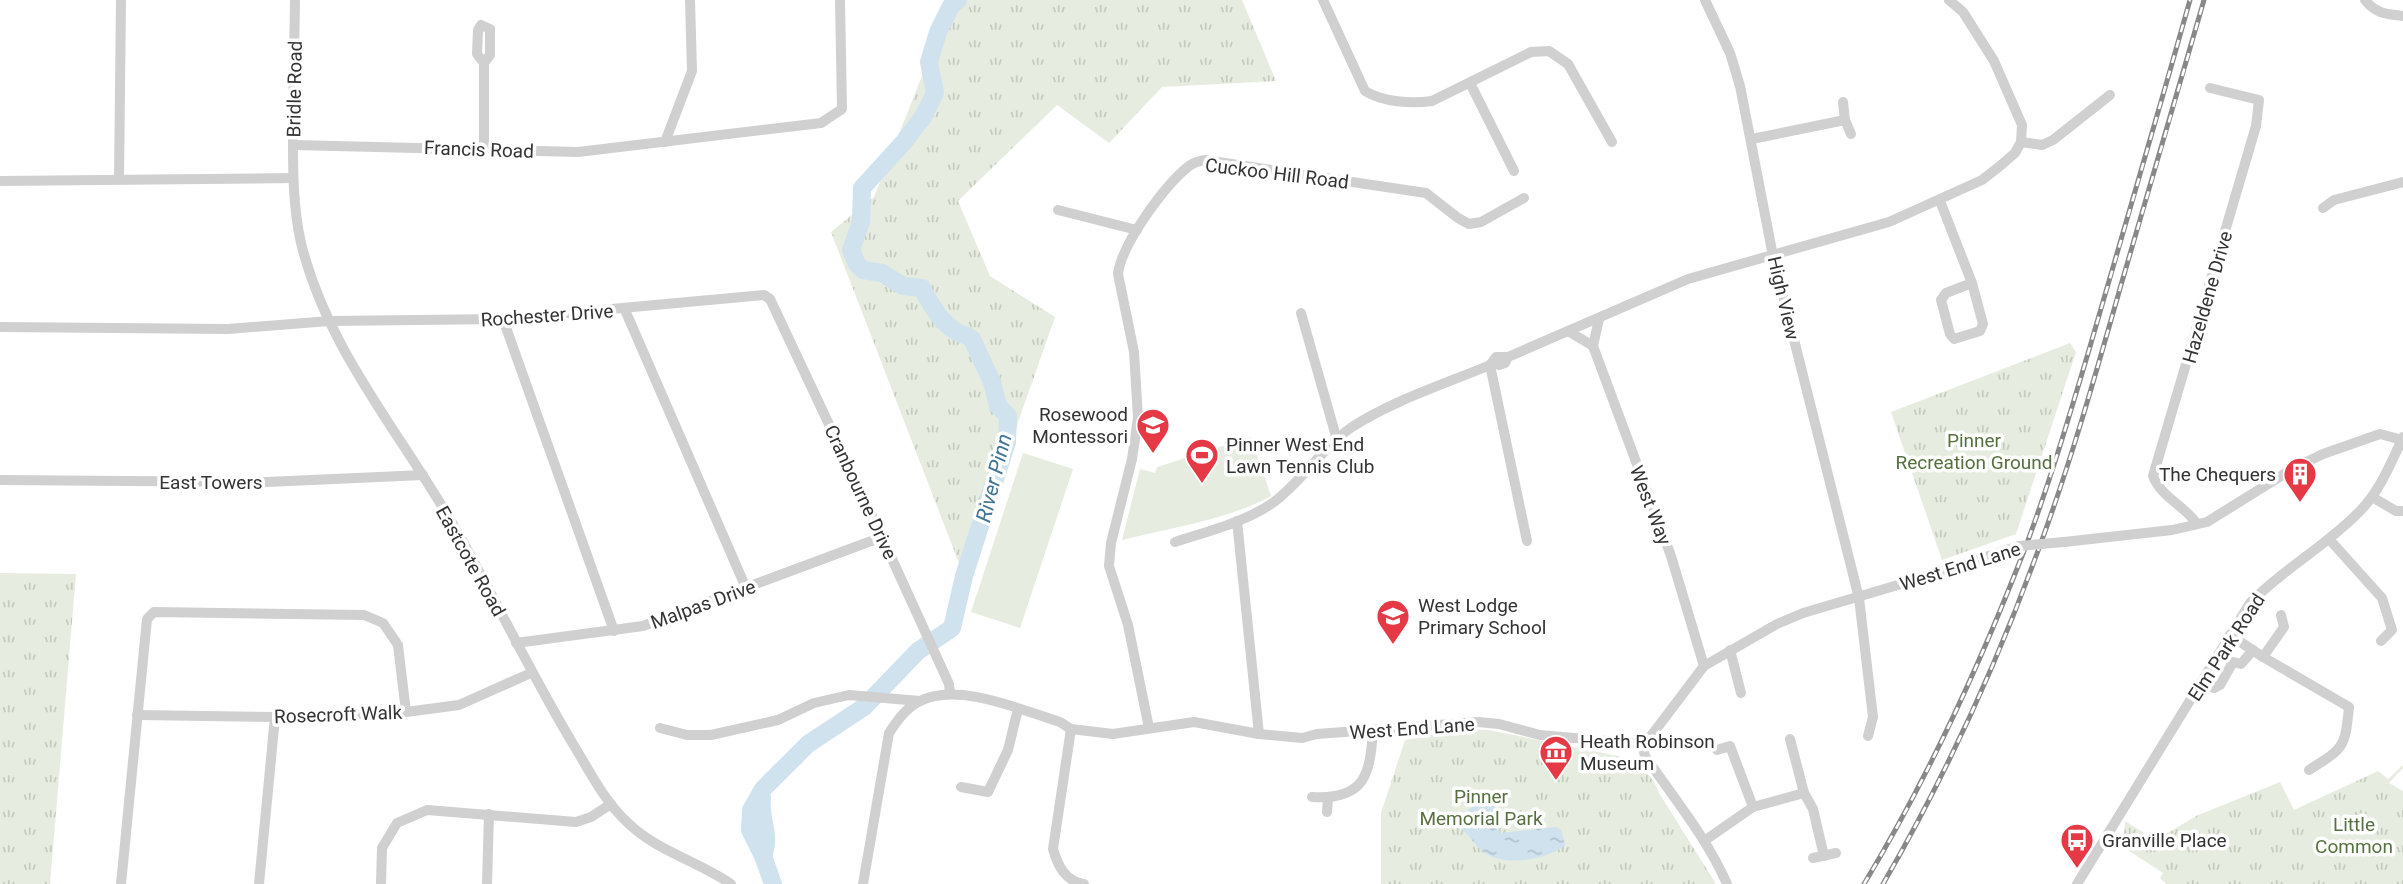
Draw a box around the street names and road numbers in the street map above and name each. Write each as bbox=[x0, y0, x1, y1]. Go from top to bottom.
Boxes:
street label: Bridle Road bbox=[282, 41, 307, 138]
street label: Francis Road bbox=[424, 136, 534, 163]
street label: Cuckoo Hill Road bbox=[1204, 153, 1350, 194]
street label: Hazeldene Drive bbox=[2178, 228, 2237, 366]
street label: High View bbox=[1763, 254, 1804, 342]
street label: Rochester Drive bbox=[480, 299, 614, 332]
street label: Cranbourne Drive bbox=[819, 421, 902, 563]
street label: West Way bbox=[1625, 462, 1676, 548]
street label: East Towers bbox=[159, 471, 263, 494]
street label: Eastcote Road bbox=[431, 502, 510, 620]
street label: West End Lane bbox=[1897, 537, 2023, 596]
street label: Malpas Drive bbox=[648, 575, 759, 634]
street label: Elm Park Road bbox=[2183, 589, 2270, 705]
street label: Rosecroft Walk bbox=[274, 701, 403, 728]
street label: West End Lane bbox=[1349, 713, 1475, 744]

